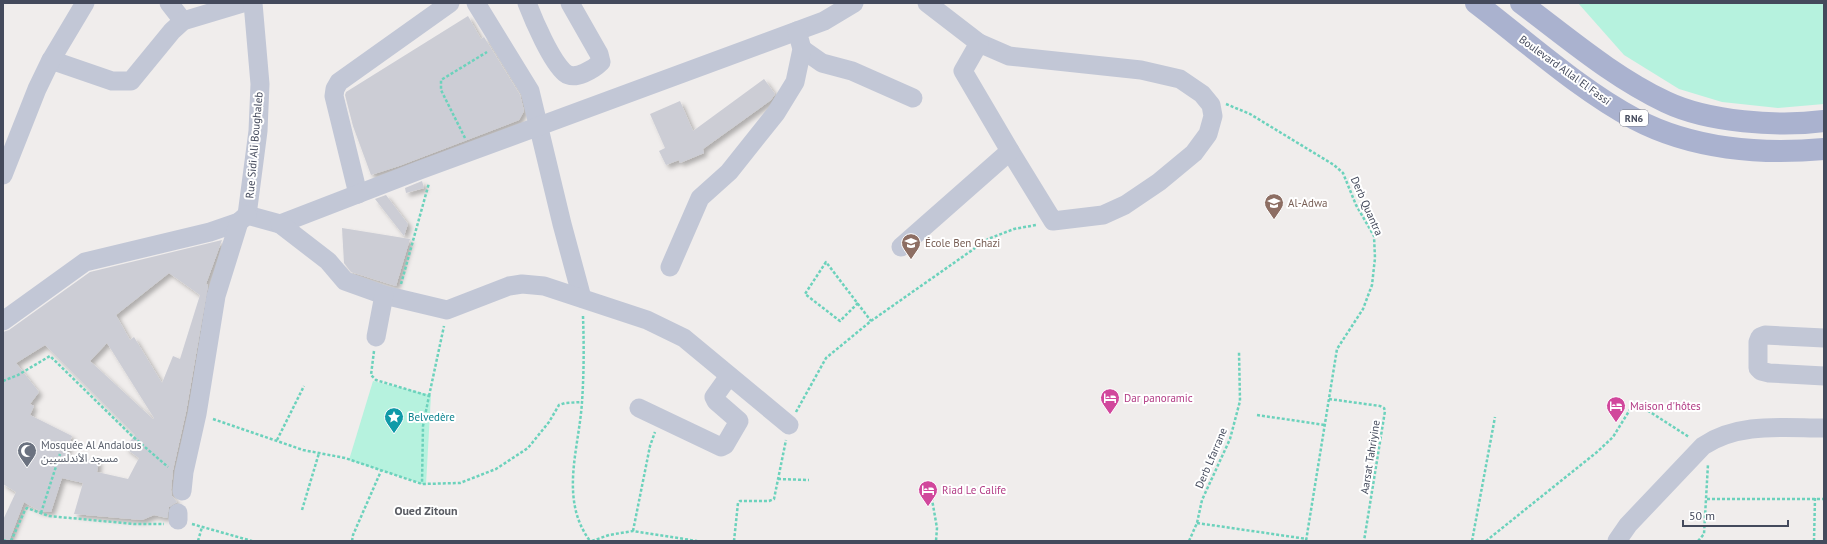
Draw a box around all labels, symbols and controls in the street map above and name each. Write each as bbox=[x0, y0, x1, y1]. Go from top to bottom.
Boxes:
street label: Boulevard Allal El Fassi bbox=[1517, 32, 1614, 108]
street label: Rue Sidi Ali Boughaleb bbox=[242, 91, 266, 199]
road number: RN6 bbox=[1620, 110, 1648, 126]
street label: Derb Quantra bbox=[1348, 174, 1386, 238]
school or university icon: Al-Adwa bbox=[1263, 192, 1285, 220]
place label: Al-Adwa bbox=[1288, 196, 1328, 210]
school or university icon: École Ben Ghazi bbox=[900, 232, 922, 260]
place label: École Ben Ghazi bbox=[925, 236, 1000, 250]
hotel icon: Dar panoramic bbox=[1099, 387, 1121, 415]
place label: Dar panoramic bbox=[1124, 391, 1193, 405]
hotel icon: Maison d'hôtes bbox=[1605, 395, 1627, 423]
place label: Maison d'hôtes bbox=[1630, 399, 1701, 413]
place icon: Belvedère bbox=[383, 406, 405, 434]
place label: Belvedère bbox=[408, 410, 455, 424]
street label: Aarsat Tahriyine bbox=[1357, 419, 1383, 495]
street label: Derb Lfarrane bbox=[1192, 425, 1230, 490]
place label: Mosquée Al Andalous مسجد الأندلسيين bbox=[41, 438, 142, 465]
mosque icon: Mosquée Al Andalous مسجد الأندلسيين bbox=[16, 440, 38, 468]
hotel icon: Riad Le Calife bbox=[917, 479, 939, 507]
place label: Riad Le Calife bbox=[942, 483, 1006, 497]
scale bar bbox=[1683, 502, 1788, 528]
district label: Oued Zitoun bbox=[394, 503, 458, 518]
text: 50 m bbox=[1689, 508, 1715, 523]

